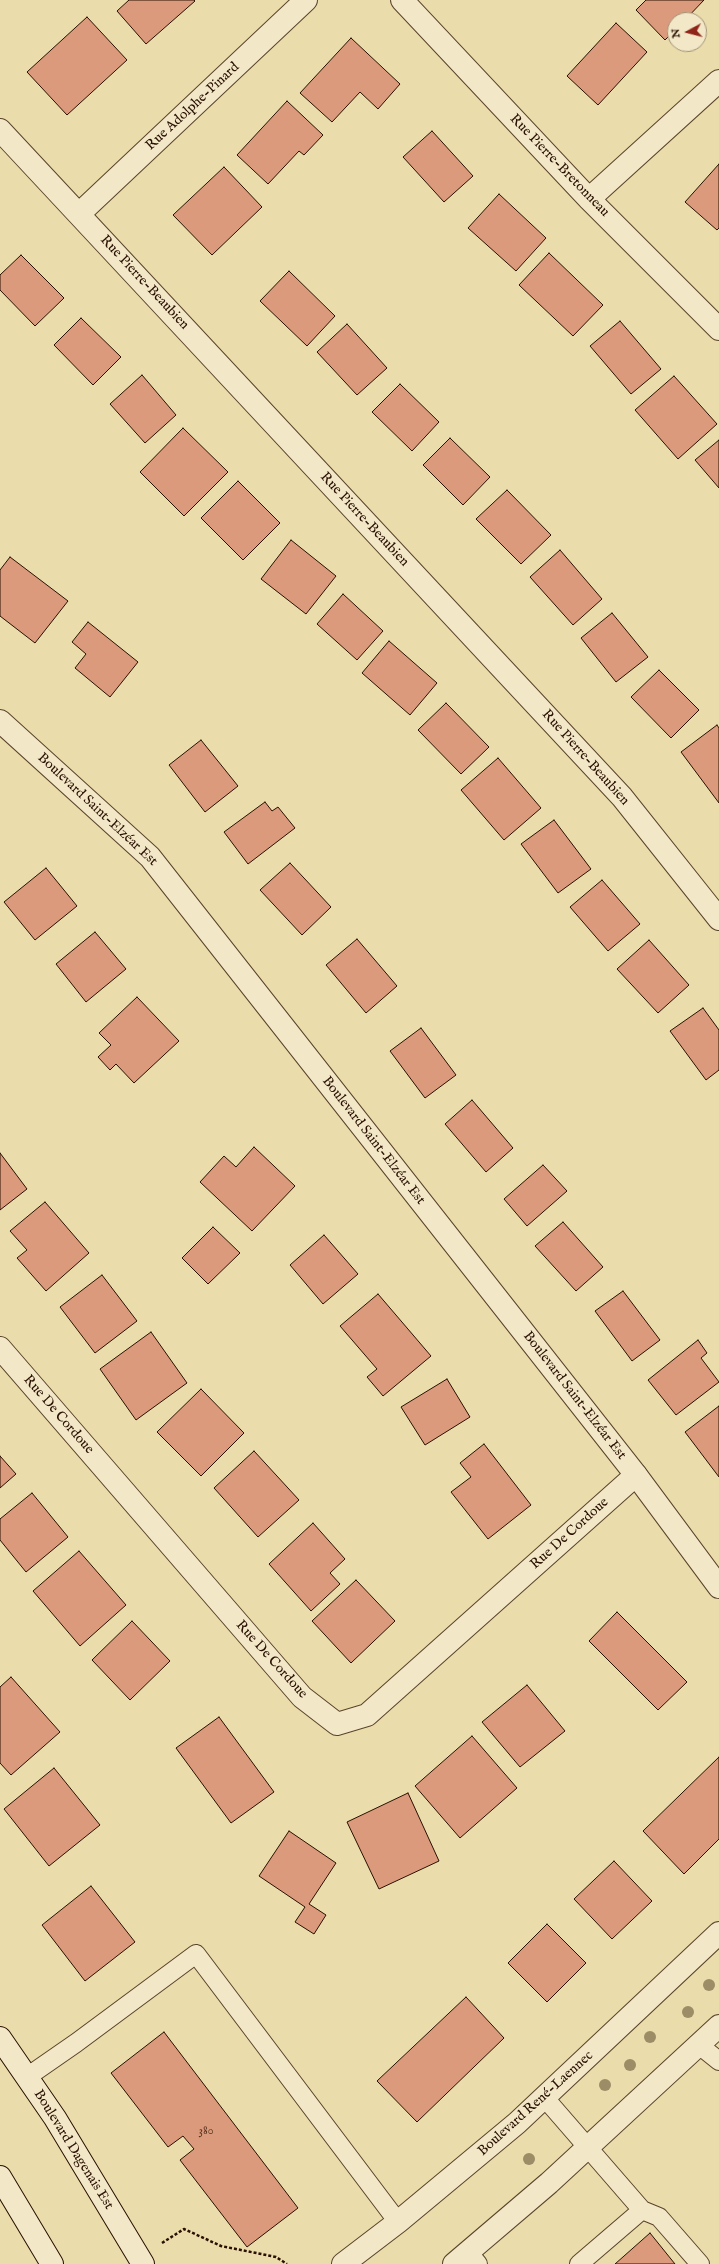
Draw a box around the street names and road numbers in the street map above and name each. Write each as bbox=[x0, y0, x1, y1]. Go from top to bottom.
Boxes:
street label: Rue Adolphe-Pinard bbox=[143, 59, 243, 155]
street label: Rue Pierre-Bretonneau bbox=[506, 111, 612, 221]
street label: Rue Pierre-Beaubien bbox=[96, 232, 192, 334]
street label: Rue Pierre-Beaubien bbox=[316, 469, 412, 571]
street label: Rue Pierre-Beaubien bbox=[538, 707, 632, 809]
street label: Boulevard Saint-Elzéar Est bbox=[34, 750, 160, 870]
street label: Boulevard Saint-Elzéar Est bbox=[318, 1074, 428, 1208]
street label: Boulevard Saint-Elzéar Est bbox=[519, 1329, 629, 1463]
street label: Rue De Cordoue bbox=[19, 1372, 97, 1458]
street label: Rue De Cordoue bbox=[527, 1495, 613, 1573]
street label: Rue De Cordoue bbox=[232, 1617, 310, 1703]
street label: Boulevard René-Laennec bbox=[475, 2048, 597, 2160]
street label: Boulevard Dagenais Est bbox=[29, 2087, 117, 2213]

